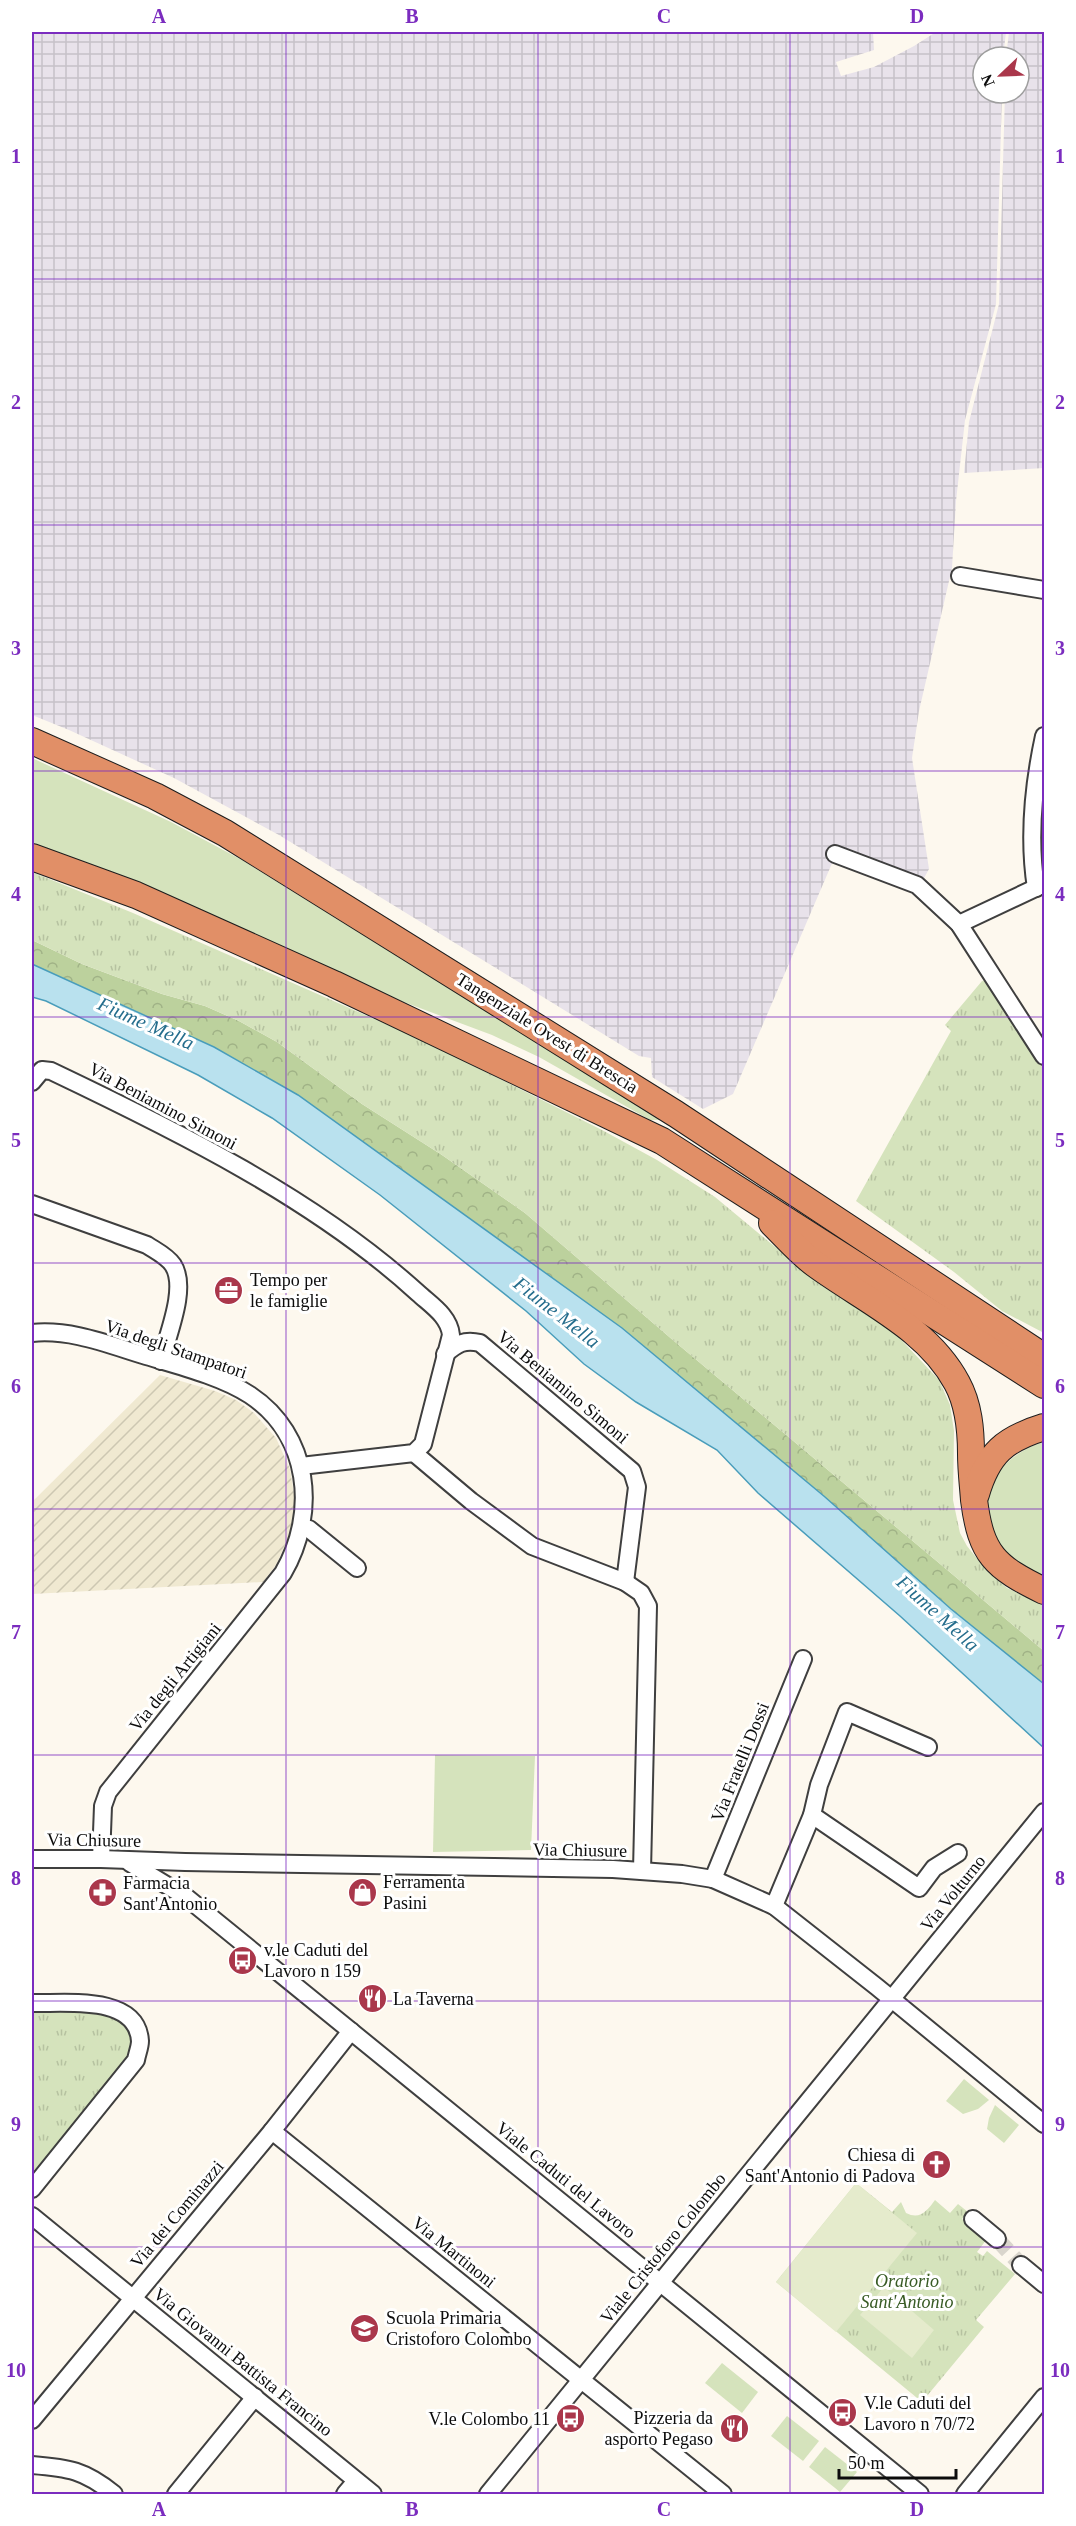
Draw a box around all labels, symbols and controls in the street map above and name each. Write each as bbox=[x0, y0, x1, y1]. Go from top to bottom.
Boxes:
text: A bbox=[152, 5, 167, 27]
text: B bbox=[405, 5, 419, 27]
text: C bbox=[657, 5, 671, 27]
text: D bbox=[910, 5, 924, 27]
north arrow bbox=[971, 45, 1031, 105]
text: N bbox=[977, 72, 998, 89]
text: 1 bbox=[11, 145, 21, 167]
text: 1 bbox=[1055, 145, 1065, 167]
text: 2 bbox=[11, 391, 21, 413]
text: 2 bbox=[1055, 391, 1065, 413]
text: 3 bbox=[11, 637, 21, 659]
text: 3 bbox=[1055, 637, 1065, 659]
text: 4 bbox=[11, 883, 21, 905]
text: 4 bbox=[1055, 883, 1065, 905]
street label: Tangenziale Ovest di Brescia bbox=[453, 969, 641, 1097]
water label: Fiume Mella bbox=[94, 992, 197, 1054]
street label: Via Beniamino Simoni bbox=[85, 1058, 241, 1154]
text: 5 bbox=[11, 1129, 21, 1151]
text: 5 bbox=[1055, 1129, 1065, 1151]
place label: Tempo per le famiglie bbox=[250, 1270, 327, 1311]
water label: Fiume Mella bbox=[509, 1271, 604, 1352]
office icon: Tempo per le famiglie bbox=[213, 1274, 245, 1306]
street label: Via degli Stampatori bbox=[102, 1315, 250, 1383]
street label: Via Beniamino Simoni bbox=[493, 1326, 633, 1448]
text: 6 bbox=[11, 1375, 21, 1397]
text: 6 bbox=[1055, 1375, 1065, 1397]
water label: Fiume Mella bbox=[892, 1570, 984, 1656]
street label: Via degli Artigiani bbox=[125, 1619, 225, 1735]
text: 7 bbox=[11, 1621, 21, 1643]
text: 7 bbox=[1055, 1621, 1065, 1643]
street label: Via Fratelli Dossi bbox=[707, 1699, 773, 1825]
street label: Via Chiusure bbox=[47, 1829, 141, 1851]
street label: Via Chiusure bbox=[533, 1839, 627, 1861]
street label: Via Volturno bbox=[916, 1851, 990, 1935]
text: 8 bbox=[11, 1867, 21, 1889]
text: 8 bbox=[1055, 1867, 1065, 1889]
place label: Ferramenta Pasini bbox=[383, 1872, 465, 1913]
place label: Farmacia Sant'Antonio bbox=[123, 1873, 217, 1914]
shop icon: Ferramenta Pasini bbox=[346, 1876, 378, 1908]
pharmacy icon: Farmacia Sant'Antonio bbox=[86, 1877, 118, 1909]
place label: v.le Caduti del Lavoro n 159 bbox=[264, 1940, 368, 1981]
bus stop icon: v.le Caduti del Lavoro n 159 bbox=[227, 1944, 259, 1976]
restaurant icon: La Taverna bbox=[356, 1983, 388, 2015]
place label: La Taverna bbox=[393, 1989, 474, 2009]
text: 9 bbox=[11, 2113, 21, 2135]
text: 9 bbox=[1055, 2113, 1065, 2135]
street label: Viale Caduti del Lavoro bbox=[492, 2118, 640, 2242]
place label: Chiesa di Sant'Antonio di Padova bbox=[745, 2145, 915, 2186]
church icon: Chiesa di Sant'Antonio di Padova bbox=[920, 2149, 952, 2181]
street label: Via dei Cominazzi bbox=[126, 2156, 228, 2272]
street label: Viale Cristoforo Colombo bbox=[596, 2169, 730, 2327]
street label: Via Martinoni bbox=[408, 2212, 500, 2292]
park label: Oratorio Sant'Antonio bbox=[861, 2271, 953, 2312]
street label: Via Giovanni Battista Francino bbox=[150, 2284, 336, 2440]
place label: Scuola Primaria Cristoforo Colombo bbox=[386, 2308, 532, 2349]
school or university icon: Scuola Primaria Cristoforo Colombo bbox=[349, 2312, 381, 2344]
text: 10 bbox=[6, 2359, 26, 2381]
text: 10 bbox=[1050, 2359, 1070, 2381]
place label: V.le Caduti del Lavoro n 70/72 bbox=[864, 2393, 975, 2434]
bus stop icon: V.le Caduti del Lavoro n 70/72 bbox=[827, 2397, 859, 2429]
bus stop icon: V.le Colombo 11 bbox=[555, 2403, 587, 2435]
place label: Pizzeria da asporto Pegaso bbox=[605, 2408, 713, 2449]
place label: V.le Colombo 11 bbox=[428, 2409, 550, 2429]
restaurant icon: Pizzeria da asporto Pegaso bbox=[718, 2412, 750, 2444]
scale bar bbox=[839, 2442, 956, 2480]
text: 50 m bbox=[848, 2453, 885, 2473]
text: A bbox=[152, 2498, 167, 2520]
text: B bbox=[405, 2498, 419, 2520]
text: C bbox=[657, 2498, 671, 2520]
text: D bbox=[910, 2498, 924, 2520]

